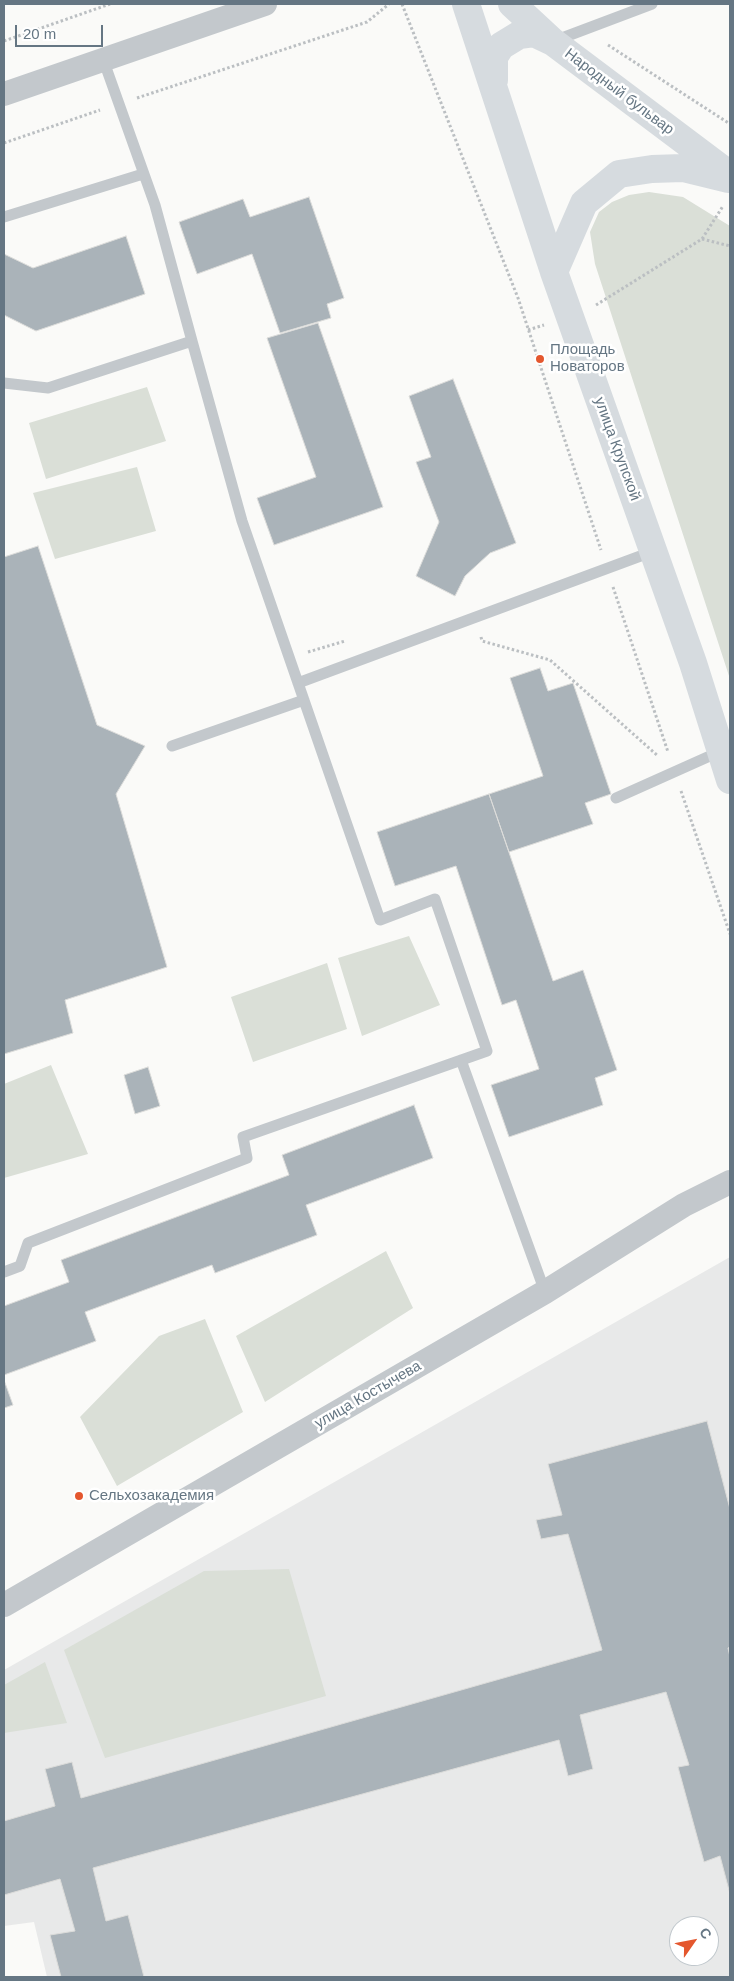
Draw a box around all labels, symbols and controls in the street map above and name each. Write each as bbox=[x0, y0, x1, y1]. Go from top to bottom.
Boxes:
scale bar bbox=[18, 15, 105, 47]
text: 20 m bbox=[23, 25, 56, 42]
street label: Народный бульвар bbox=[561, 45, 677, 139]
place label: Площадь Новаторов bbox=[550, 341, 625, 376]
marker: Площадь Новаторов bbox=[534, 353, 546, 365]
street label: улица Крупской bbox=[590, 395, 644, 503]
street label: улица Костычева bbox=[312, 1357, 424, 1433]
place label: Сельхозакадемия bbox=[89, 1487, 214, 1505]
marker: Сельхозакадемия bbox=[73, 1490, 85, 1502]
north arrow bbox=[669, 1916, 719, 1966]
text: С bbox=[696, 1925, 715, 1942]

